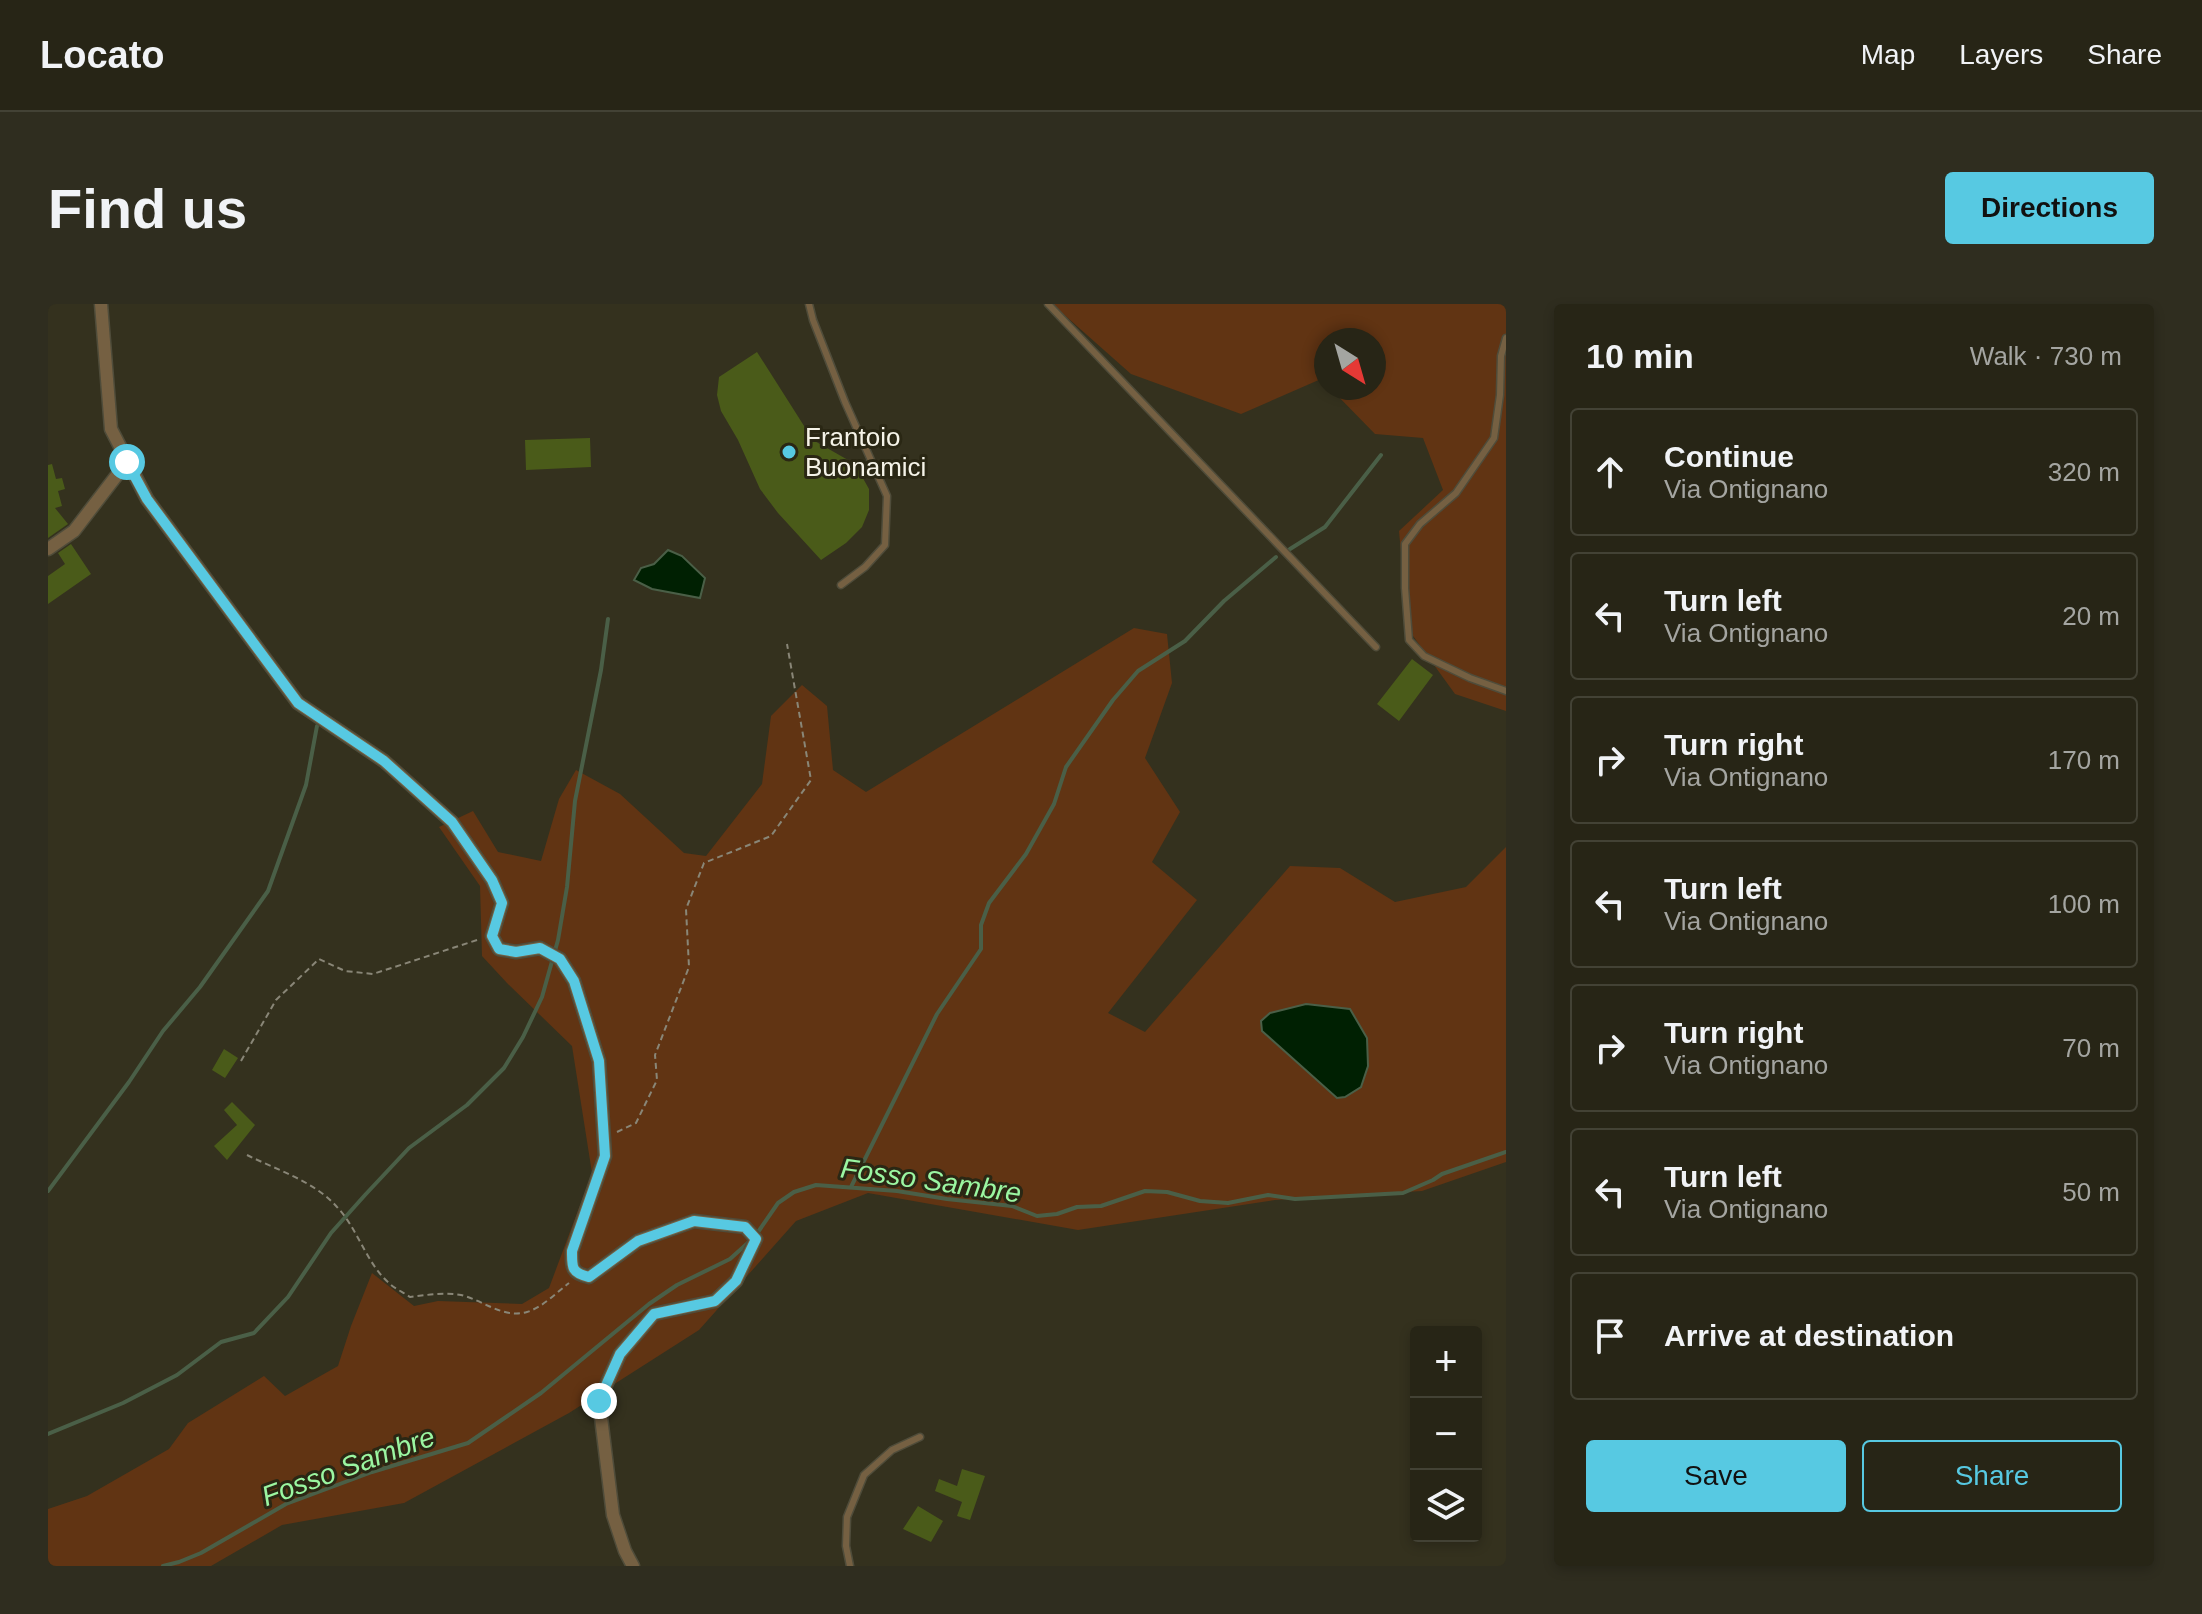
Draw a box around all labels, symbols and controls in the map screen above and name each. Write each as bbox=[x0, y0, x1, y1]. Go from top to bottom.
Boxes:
text: Locato bbox=[40, 34, 165, 76]
text: Map bbox=[1861, 39, 1915, 70]
text: Layers bbox=[1959, 39, 2043, 70]
text: Share bbox=[2087, 39, 2162, 70]
button: Directions bbox=[1945, 172, 2154, 244]
text: Find us bbox=[48, 177, 247, 240]
north arrow bbox=[1314, 328, 1386, 400]
text: 10 min bbox=[1586, 337, 1694, 375]
text: Walk · 730 m bbox=[1970, 341, 2122, 371]
place label: Frantoio Buonamici bbox=[805, 422, 926, 482]
text: Continue bbox=[1664, 440, 1794, 473]
marker: Frantoio Buonamici bbox=[780, 443, 798, 461]
route start bbox=[109, 444, 145, 480]
icon: ahead bbox=[1588, 450, 1632, 494]
text: 320 m bbox=[2048, 457, 2120, 487]
text: Via Ontignano bbox=[1664, 474, 1828, 504]
text: Turn left bbox=[1664, 584, 1782, 617]
icon: left bbox=[1588, 594, 1632, 638]
text: 20 m bbox=[2062, 601, 2120, 631]
text: Via Ontignano bbox=[1664, 618, 1828, 648]
text: Turn right bbox=[1664, 728, 1803, 761]
icon: right bbox=[1588, 738, 1632, 782]
text: 170 m bbox=[2048, 745, 2120, 775]
text: Via Ontignano bbox=[1664, 762, 1828, 792]
text: Turn left bbox=[1664, 872, 1782, 905]
icon: left bbox=[1588, 882, 1632, 926]
text: 100 m bbox=[2048, 889, 2120, 919]
text: Via Ontignano bbox=[1664, 906, 1828, 936]
text: Turn right bbox=[1664, 1016, 1803, 1049]
icon: right bbox=[1588, 1026, 1632, 1070]
text: 70 m bbox=[2062, 1033, 2120, 1063]
text: Via Ontignano bbox=[1664, 1050, 1828, 1080]
water label: Fosso Sambre bbox=[839, 1152, 1023, 1209]
text: Turn left bbox=[1664, 1160, 1782, 1193]
icon: left bbox=[1588, 1170, 1632, 1214]
text: 50 m bbox=[2062, 1177, 2120, 1207]
text: Via Ontignano bbox=[1664, 1194, 1828, 1224]
icon: arrive bbox=[1588, 1314, 1632, 1358]
text: Arrive at destination bbox=[1664, 1319, 1954, 1352]
map controls bbox=[1410, 1326, 1482, 1542]
button: + bbox=[1410, 1326, 1482, 1398]
route end bbox=[581, 1383, 617, 1419]
button: − bbox=[1410, 1398, 1482, 1470]
water label: Fosso Sambre bbox=[257, 1421, 439, 1512]
button: Save bbox=[1586, 1440, 1846, 1512]
button: Share bbox=[1862, 1440, 2122, 1512]
button: layers bbox=[1410, 1470, 1482, 1542]

